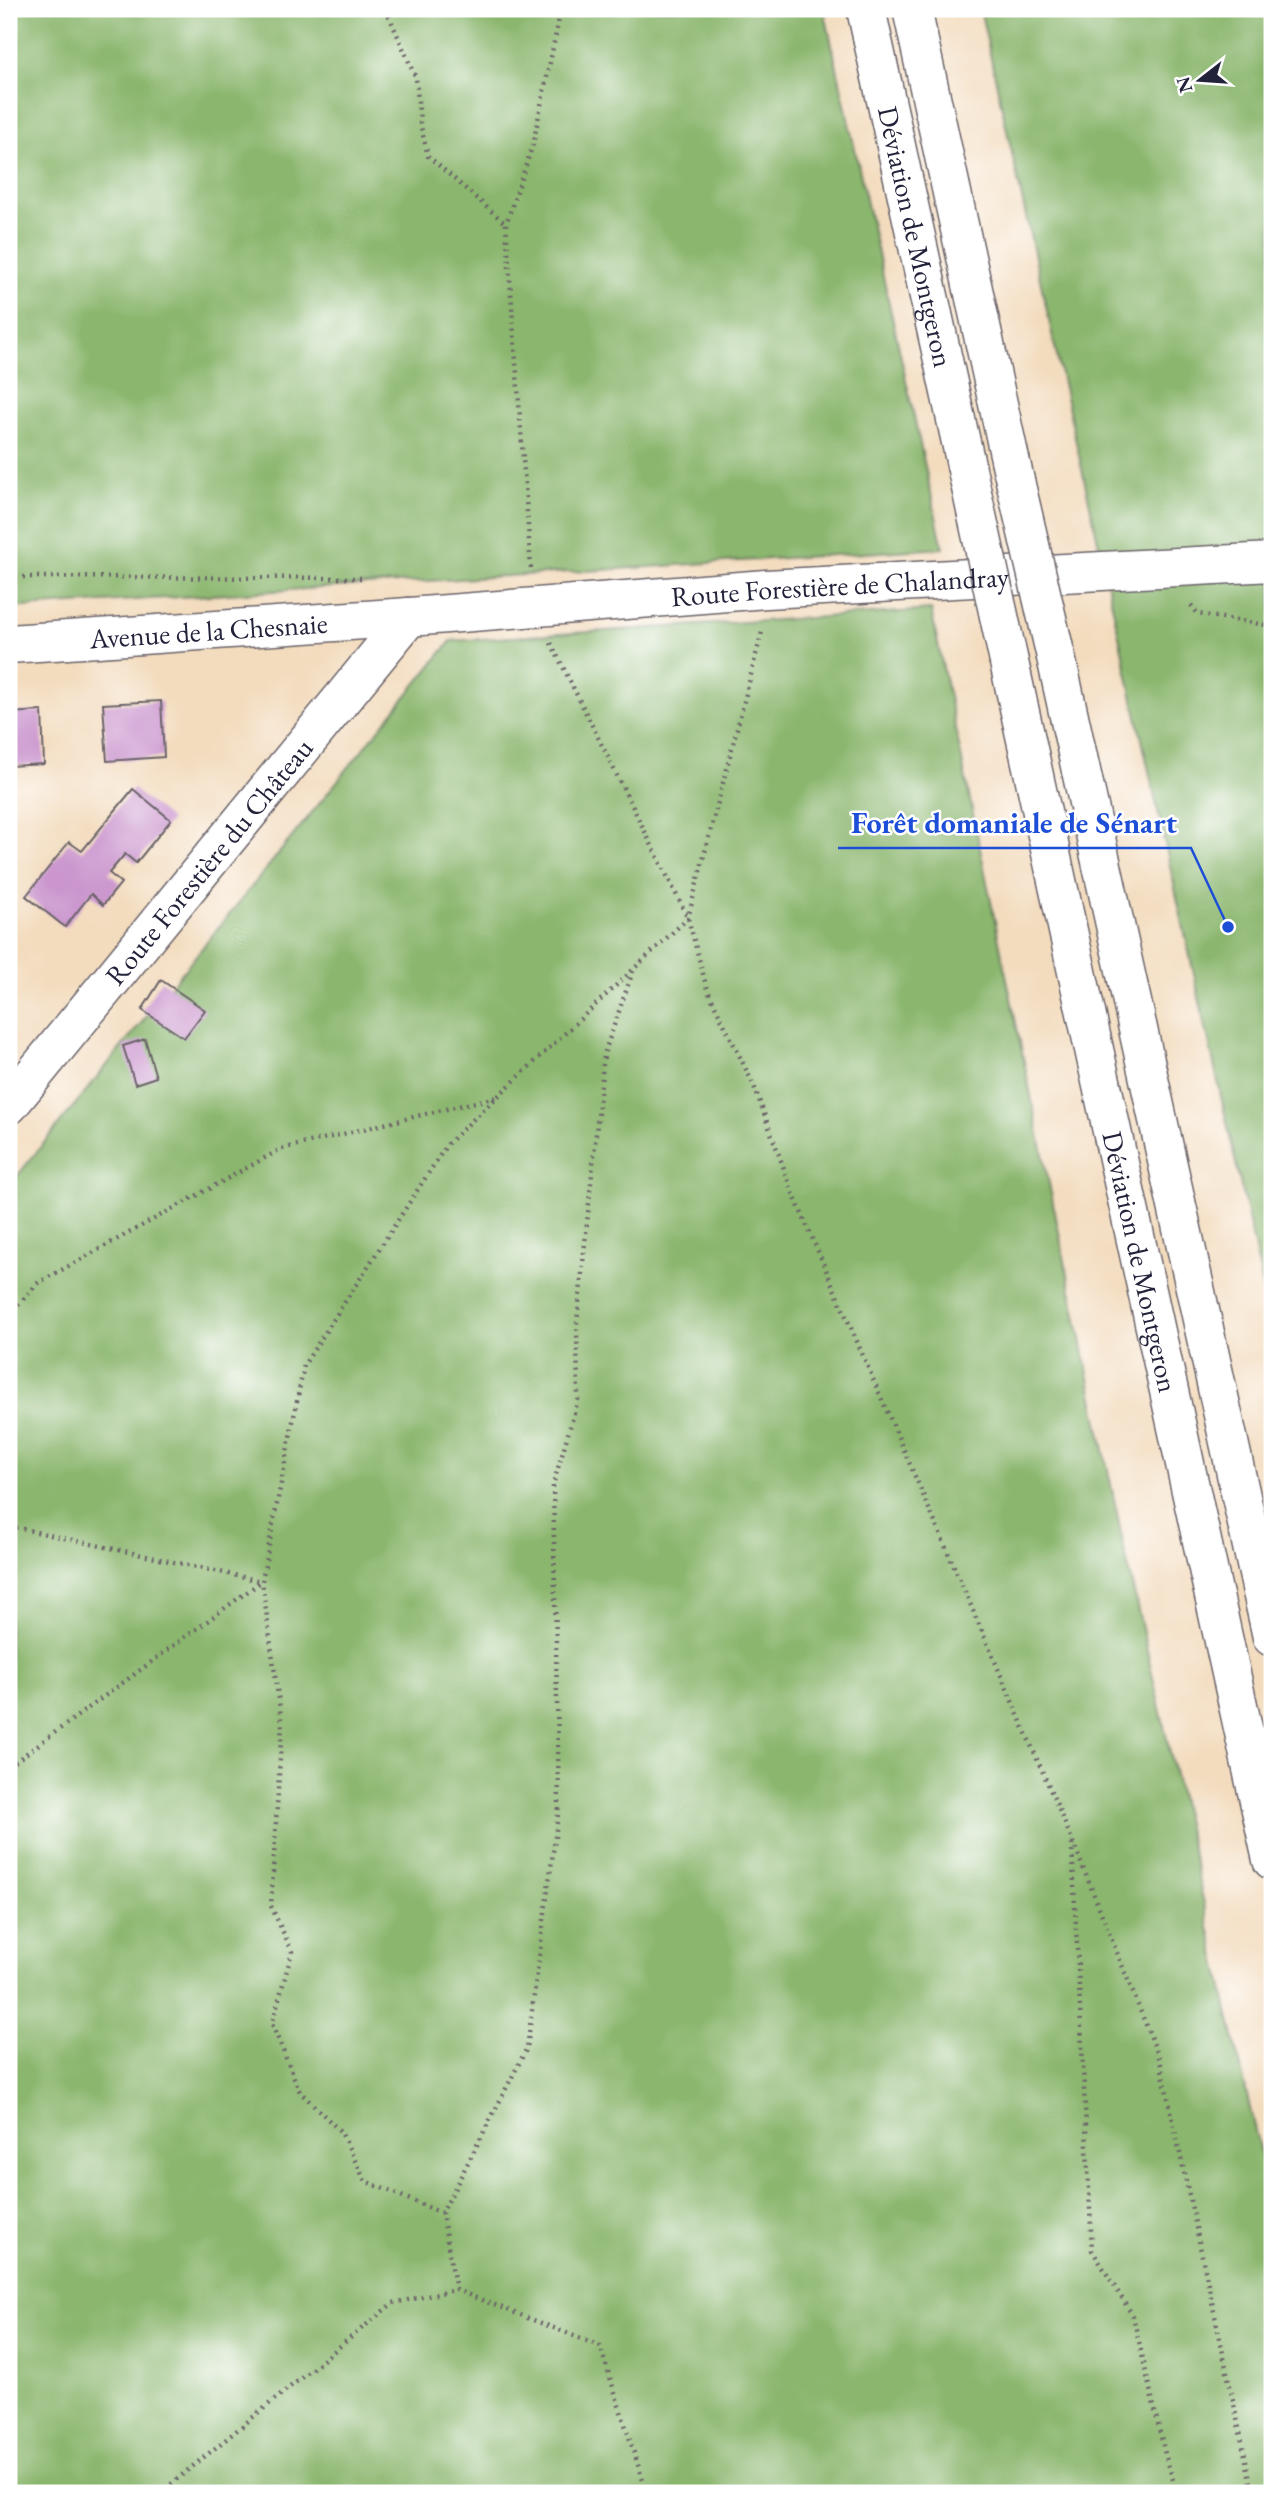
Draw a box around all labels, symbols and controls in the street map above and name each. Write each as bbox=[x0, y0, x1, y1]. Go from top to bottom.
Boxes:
north arrow bbox=[1166, 46, 1236, 116]
text: N bbox=[1170, 73, 1198, 96]
street label: Déviation de Montgeron bbox=[870, 103, 962, 371]
street label: Route Forestière de Chalandray bbox=[670, 558, 1011, 614]
street label: Avenue de la Chesnaie bbox=[87, 605, 329, 657]
street label: Route Forestière du Château bbox=[97, 730, 321, 992]
callout: Forêt domaniale de Sénart bbox=[838, 797, 1191, 848]
text: Forêt domaniale de Sénart bbox=[851, 803, 1178, 842]
street label: Déviation de Montgeron bbox=[1095, 1128, 1187, 1396]

